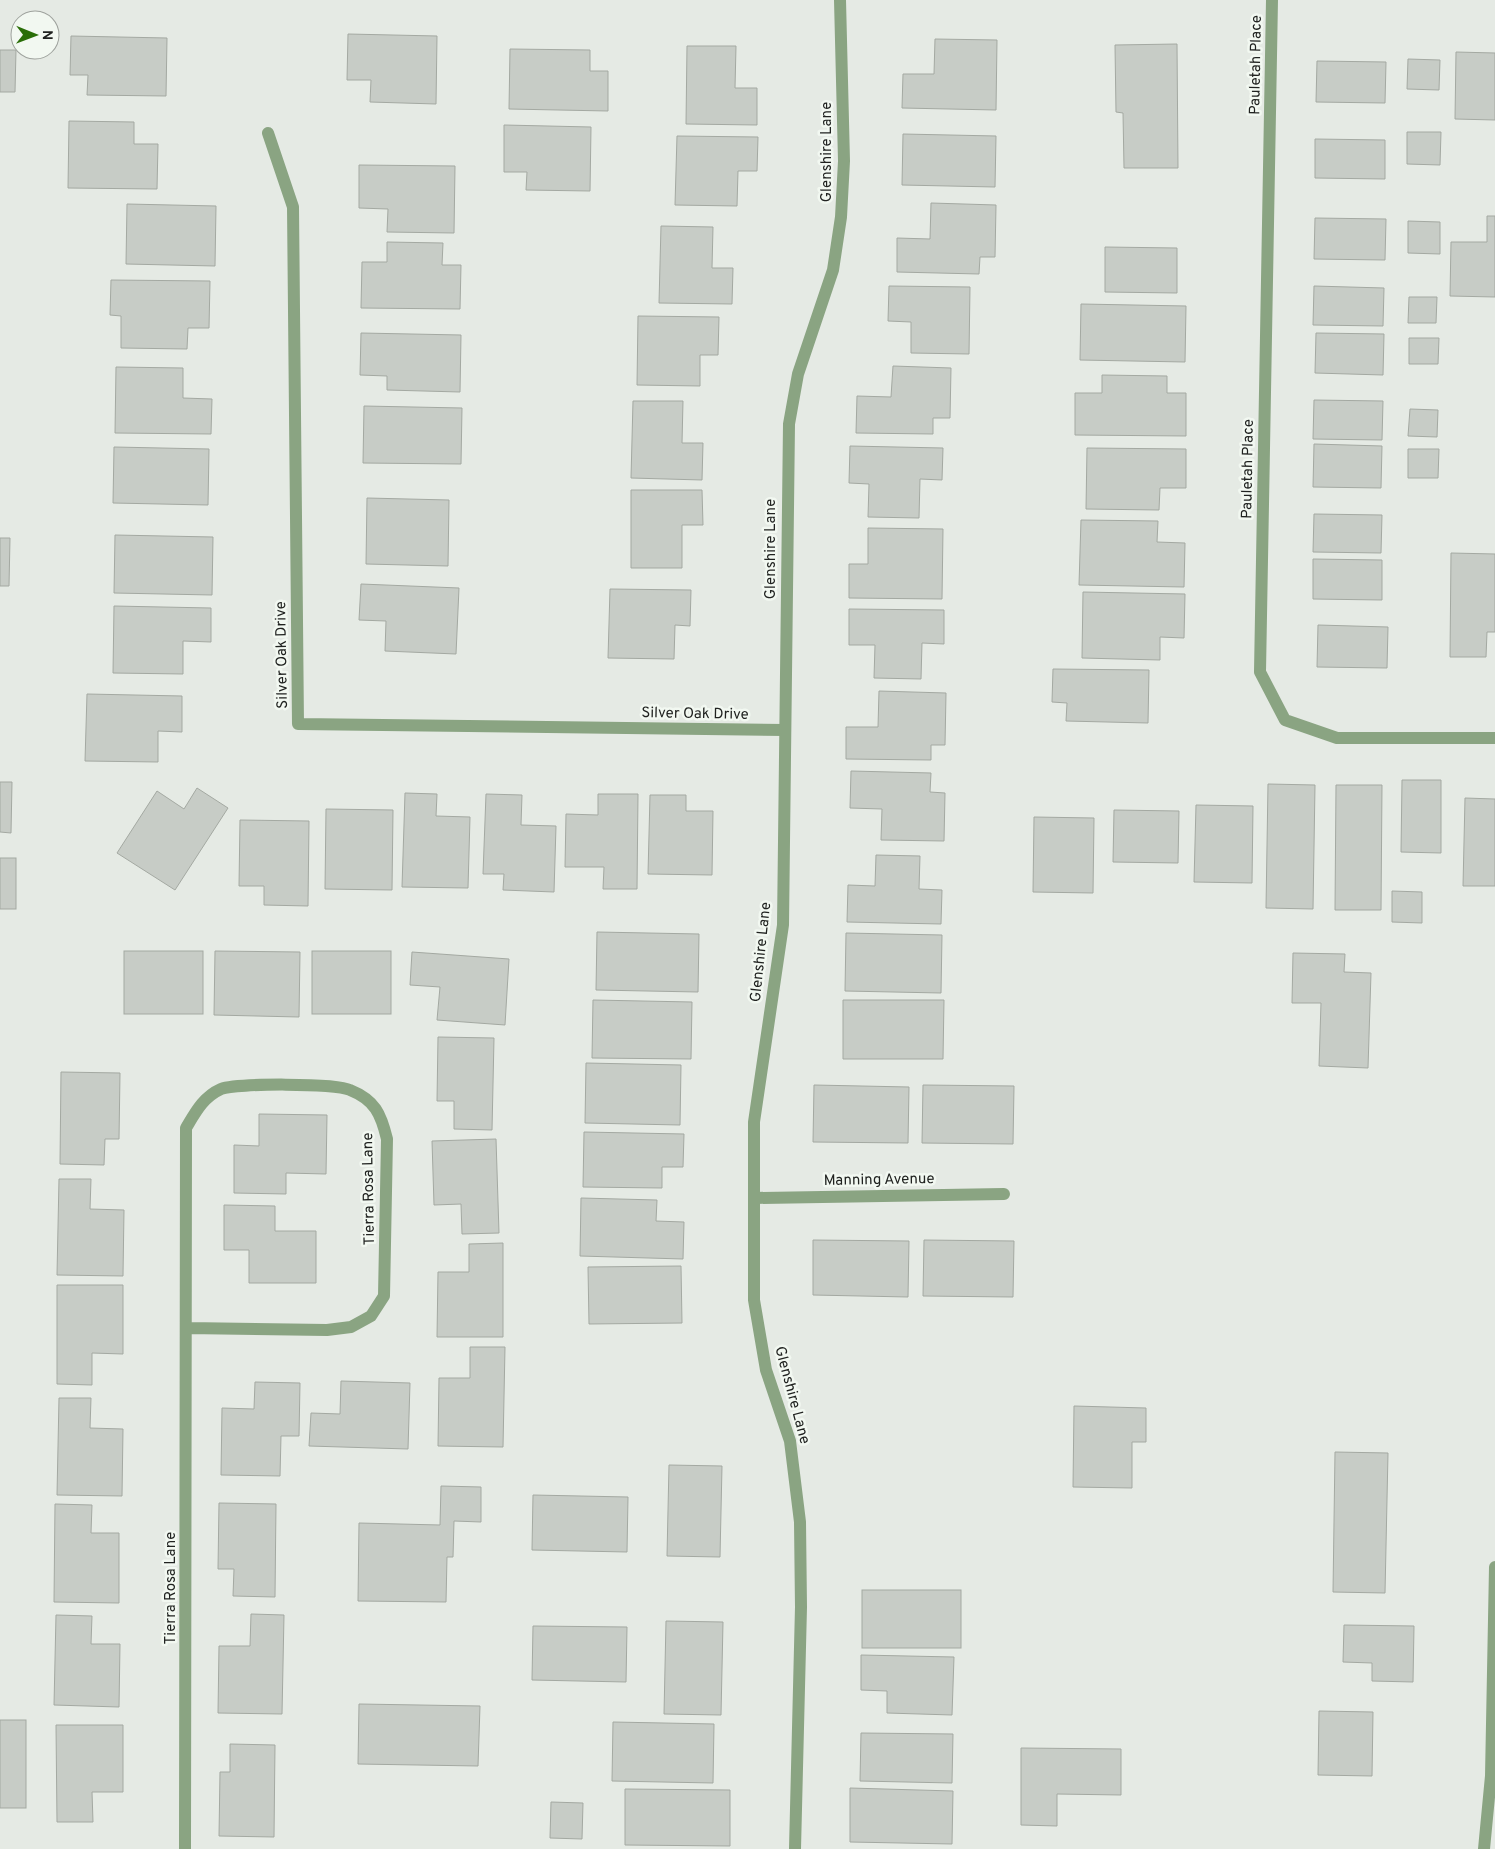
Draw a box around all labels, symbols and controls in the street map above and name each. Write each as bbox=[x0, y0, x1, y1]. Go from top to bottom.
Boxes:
north arrow bbox=[10, 10, 60, 60]
street label: Pauletah Place bbox=[1246, 15, 1267, 115]
text: N bbox=[38, 30, 55, 40]
street label: Glenshire Lane bbox=[818, 102, 837, 202]
street label: Pauletah Place bbox=[1238, 419, 1259, 519]
street label: Glenshire Lane bbox=[762, 499, 781, 599]
street label: Silver Oak Drive bbox=[272, 601, 293, 709]
street label: Silver Oak Drive bbox=[641, 704, 749, 725]
street label: Glenshire Lane bbox=[747, 901, 776, 1003]
street label: Tierra Rosa Lane bbox=[359, 1132, 380, 1246]
street label: Manning Avenue bbox=[823, 1170, 935, 1191]
street label: Glenshire Lane bbox=[769, 1344, 814, 1446]
street label: Tierra Rosa Lane bbox=[162, 1532, 181, 1644]

